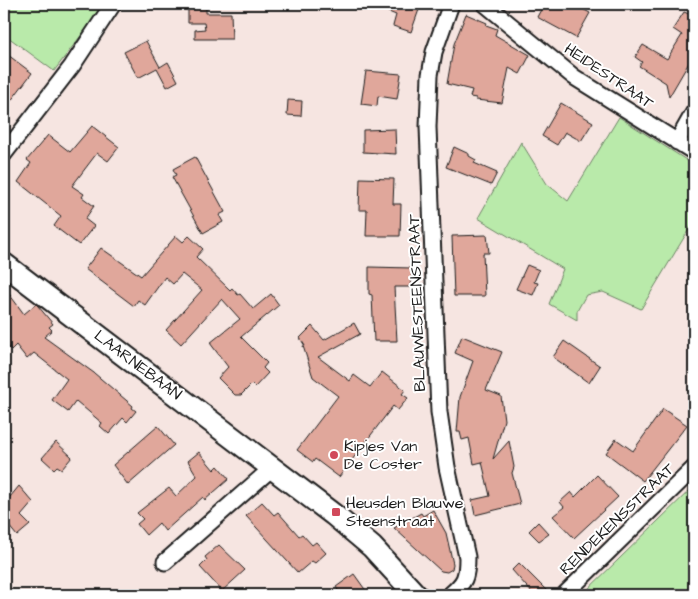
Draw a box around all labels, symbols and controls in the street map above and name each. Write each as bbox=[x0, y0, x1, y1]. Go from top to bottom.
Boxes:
street label: HEIDESTRAAT bbox=[560, 38, 658, 114]
street label: BLAUWESTEENSTRAAT bbox=[403, 214, 431, 392]
street label: LAARNEBAAN bbox=[90, 325, 186, 405]
place label: Kipjes Van De Coster bbox=[344, 435, 422, 475]
marker: Kipjes Van De Coster bbox=[328, 449, 340, 461]
street label: RENDEKENSSTRAAT bbox=[555, 458, 679, 580]
place label: Heusden Blauwe Steenstraat bbox=[346, 492, 464, 532]
marker: Heusden Blauwe Steenstraat bbox=[330, 506, 342, 518]

